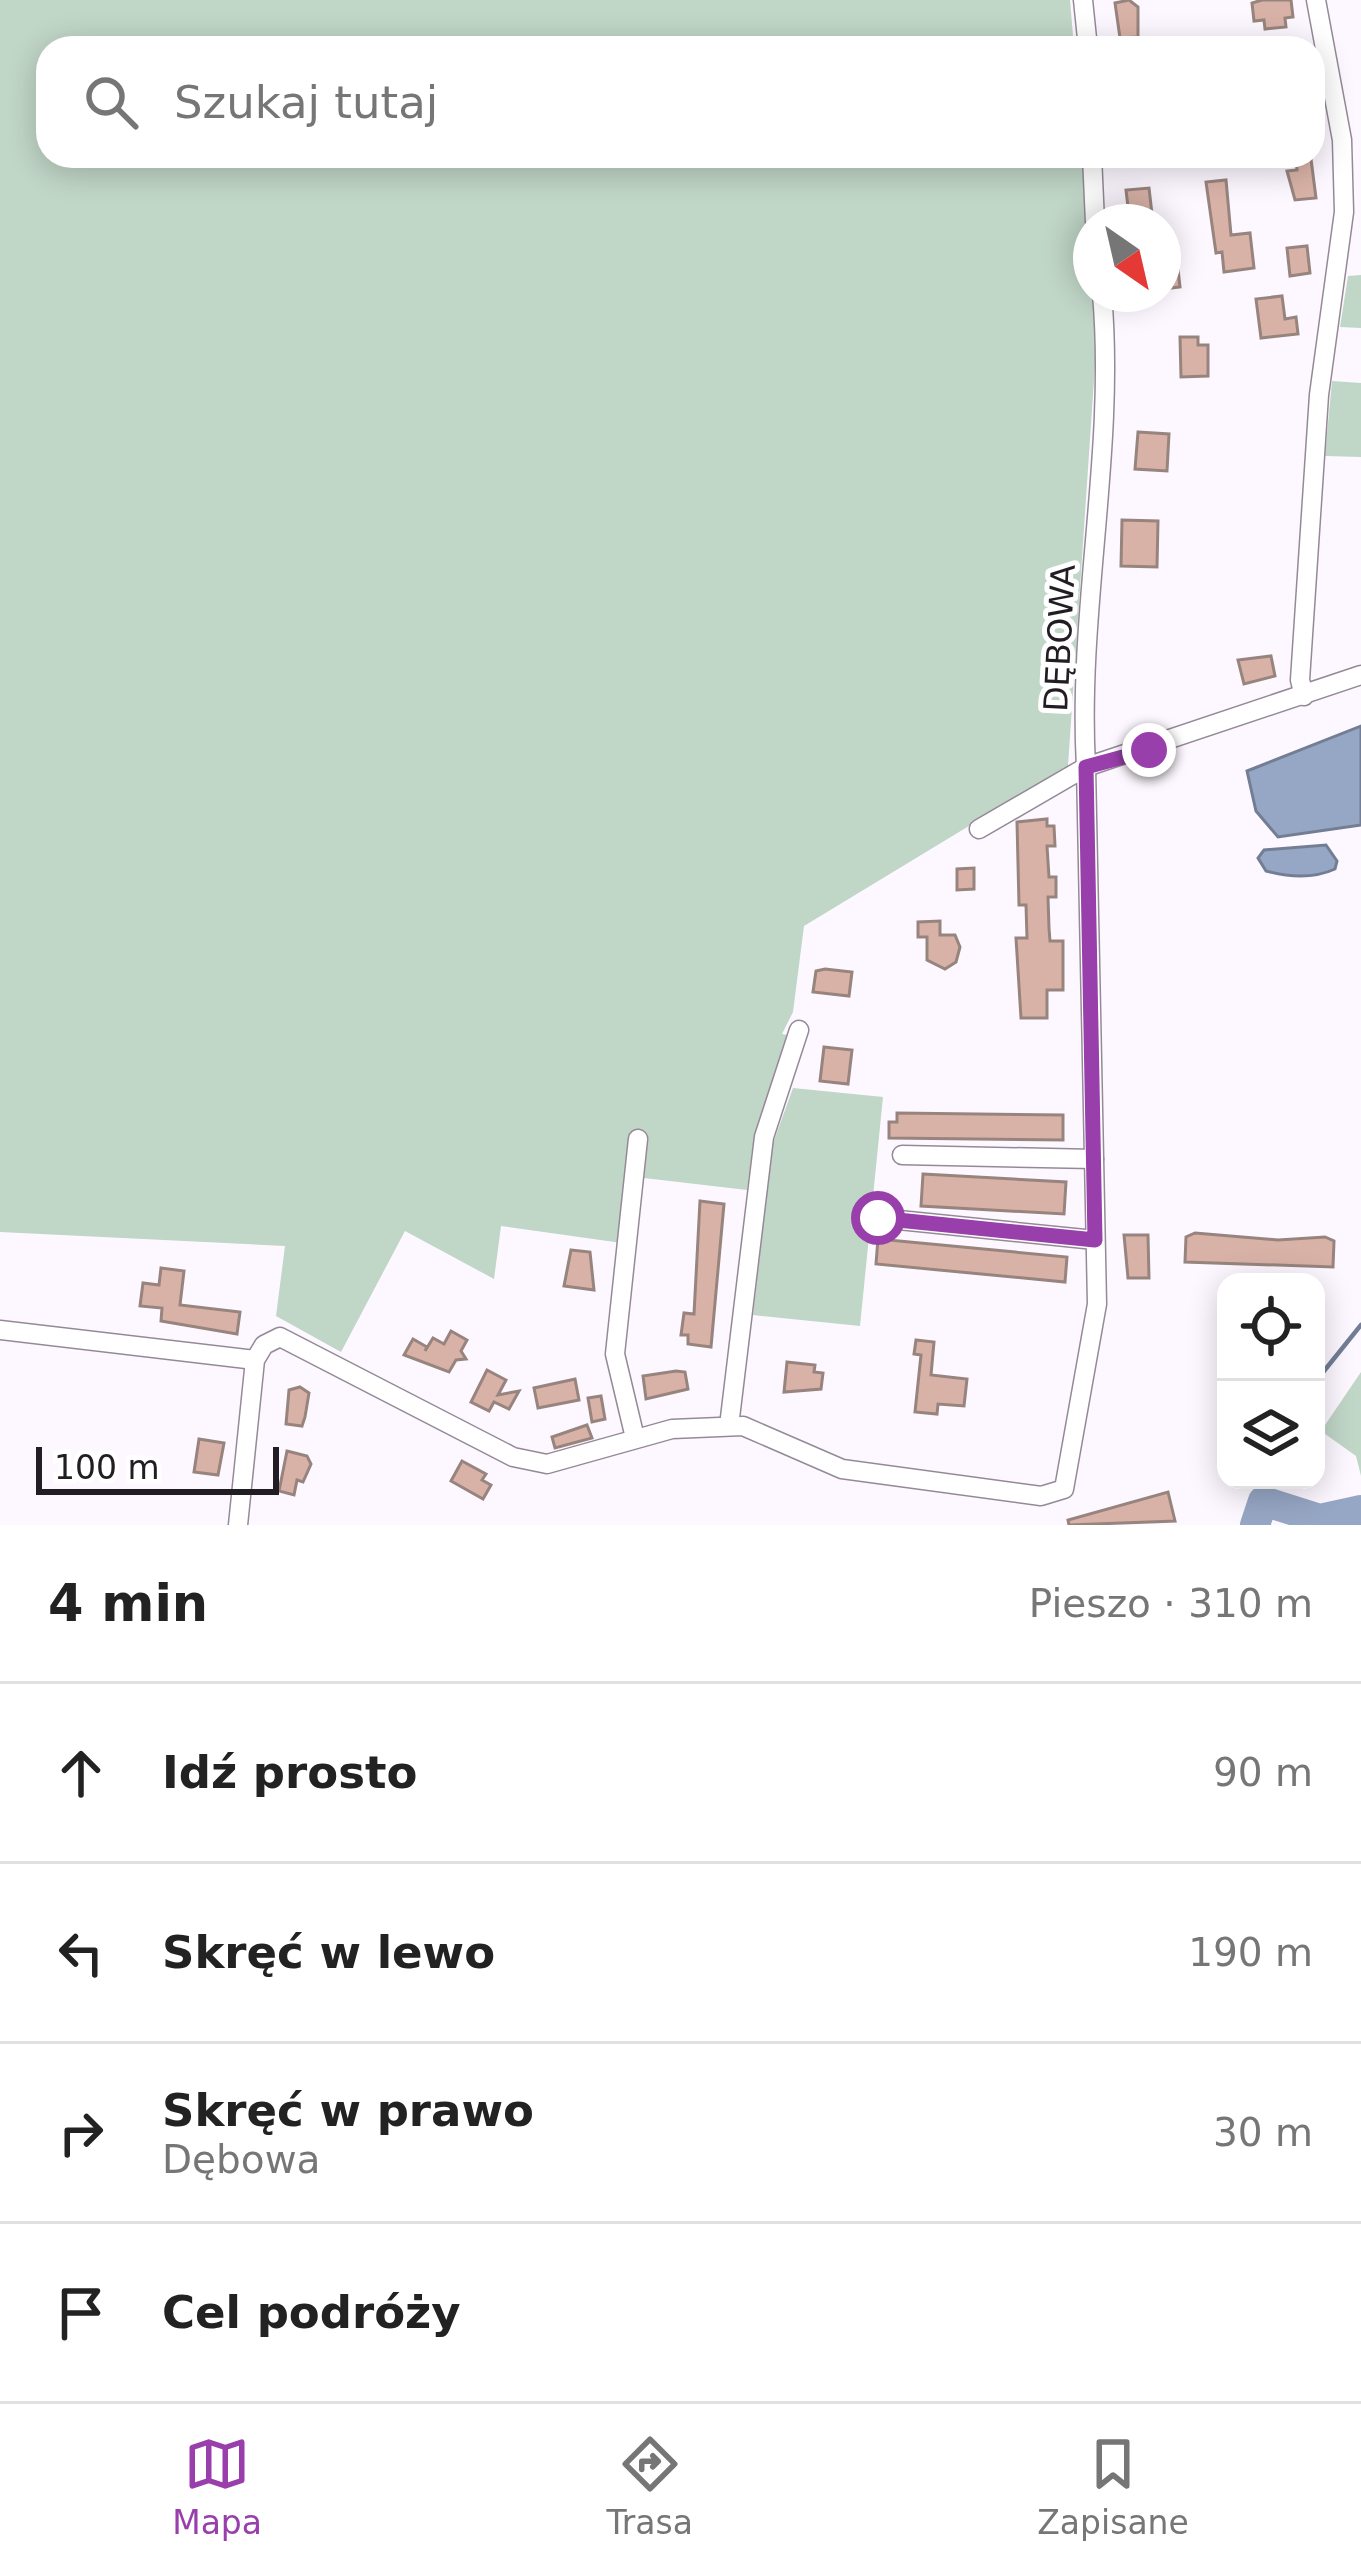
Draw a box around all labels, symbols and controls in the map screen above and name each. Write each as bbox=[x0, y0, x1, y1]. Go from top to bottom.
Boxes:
search box bbox=[36, 36, 1325, 168]
icon: search bbox=[78, 69, 144, 135]
text: Szukaj tutaj bbox=[174, 76, 438, 129]
north arrow bbox=[1073, 204, 1181, 312]
street label: DĘBOWA bbox=[1036, 563, 1083, 713]
route end bbox=[1122, 723, 1176, 777]
route start bbox=[851, 1191, 905, 1245]
map controls bbox=[1217, 1273, 1325, 1489]
button: locate bbox=[1217, 1273, 1325, 1381]
button: layers bbox=[1217, 1381, 1325, 1489]
scale bar bbox=[36, 1441, 279, 1494]
text: 100 m bbox=[54, 1448, 160, 1487]
text: 4 min bbox=[48, 1574, 208, 1633]
text: Pieszo · 310 m bbox=[1029, 1581, 1313, 1626]
icon: ahead bbox=[48, 1740, 114, 1806]
text: Idź prosto bbox=[162, 1746, 417, 1799]
text: 90 m bbox=[1213, 1750, 1313, 1795]
icon: left bbox=[48, 1920, 114, 1986]
text: Skręć w lewo bbox=[162, 1926, 495, 1979]
text: 190 m bbox=[1188, 1930, 1313, 1975]
text: Skręć w prawo bbox=[162, 2084, 534, 2137]
icon: right bbox=[48, 2100, 114, 2166]
text: 30 m bbox=[1213, 2110, 1313, 2155]
text: Dębowa bbox=[162, 2137, 320, 2182]
icon: arrive bbox=[48, 2280, 114, 2346]
text: Cel podróży bbox=[162, 2286, 461, 2339]
tab: Mapa bbox=[172, 2431, 262, 2542]
tab: Trasa bbox=[606, 2431, 693, 2542]
tab: Zapisane bbox=[1037, 2431, 1189, 2542]

